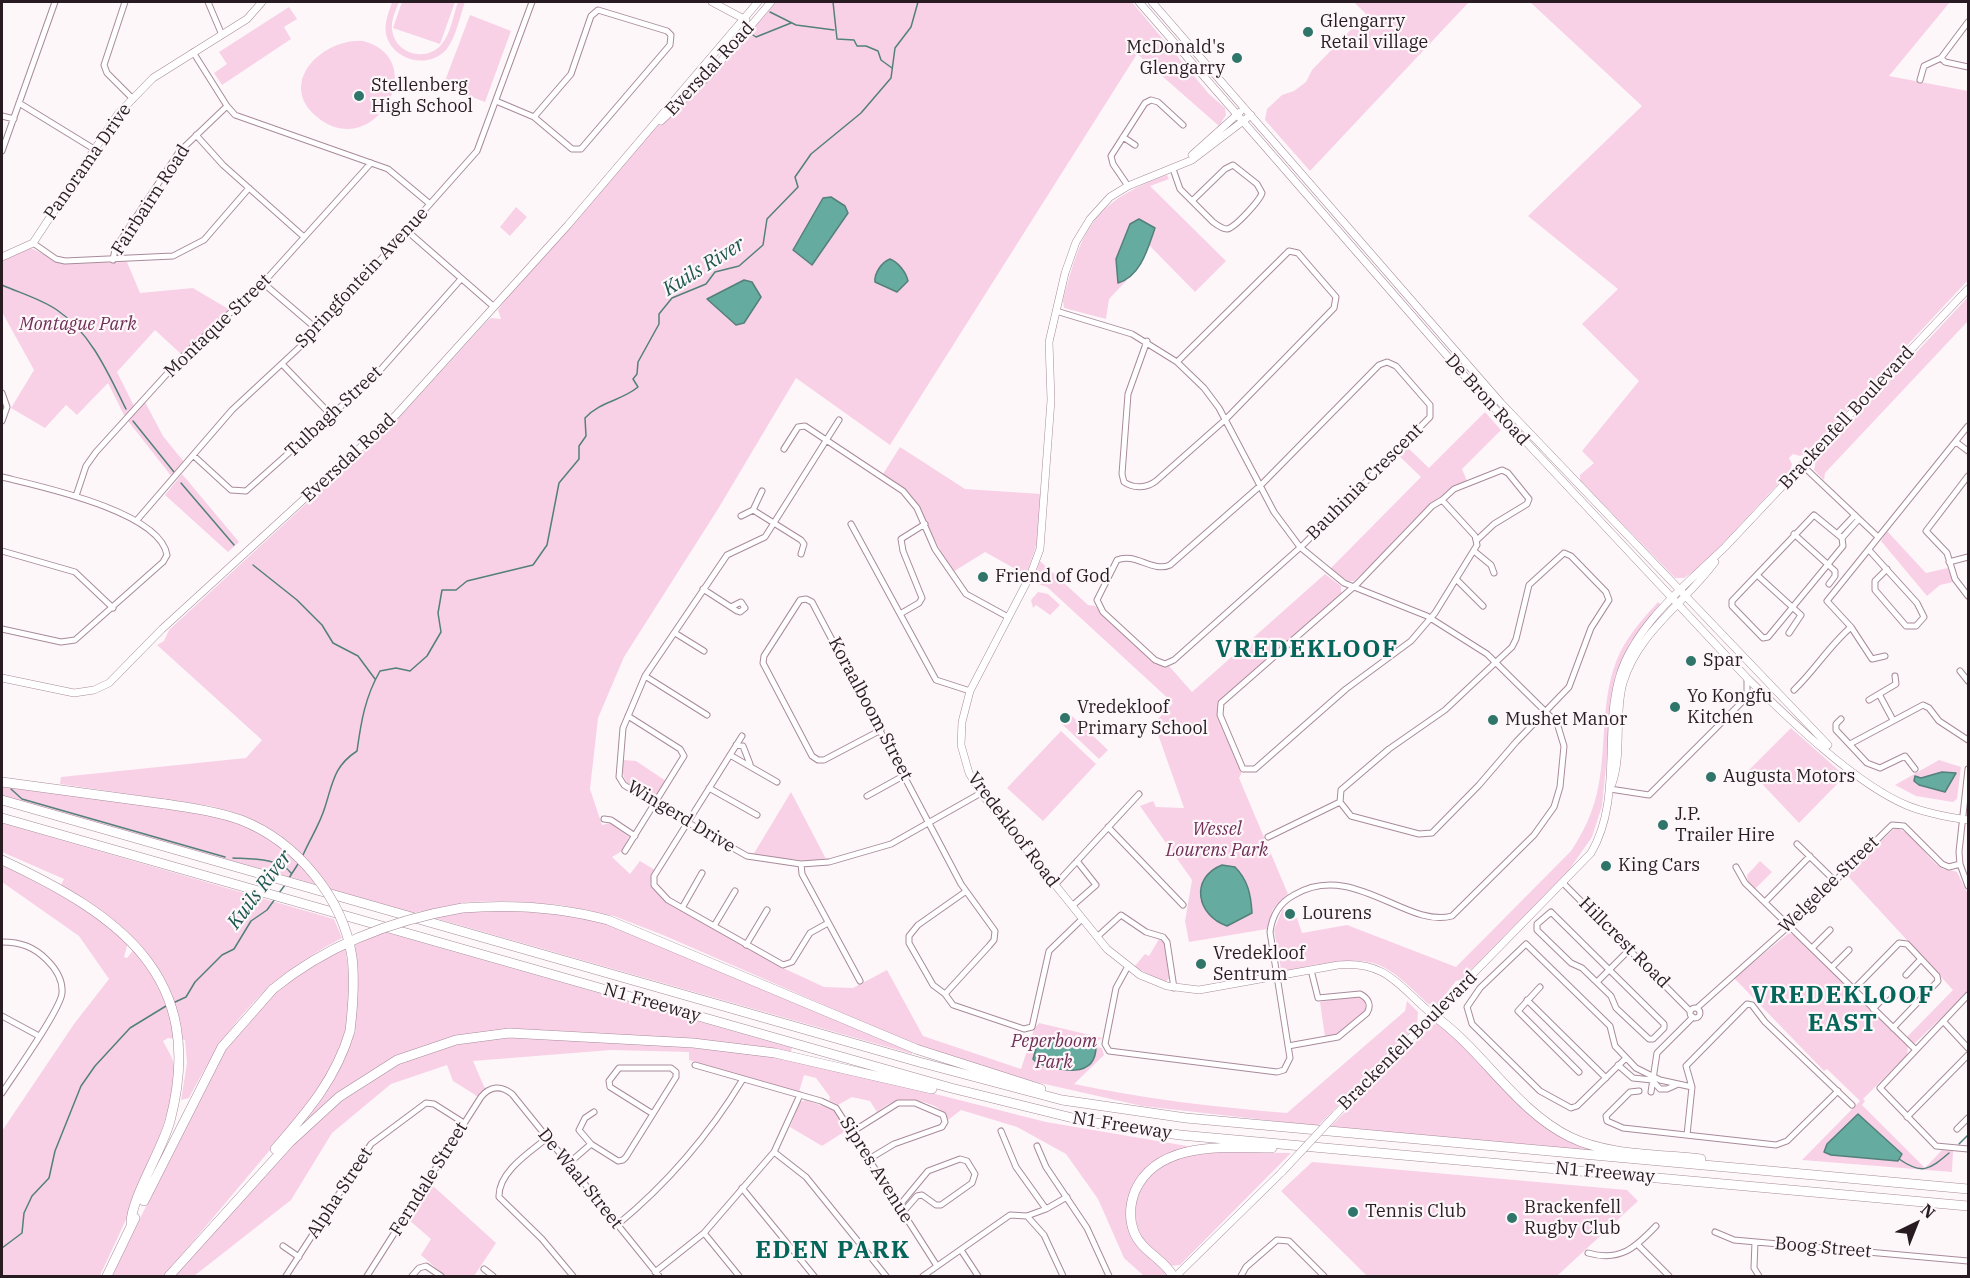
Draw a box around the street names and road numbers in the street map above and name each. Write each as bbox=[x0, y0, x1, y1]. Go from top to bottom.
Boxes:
street label: Eversdal Road bbox=[661, 18, 759, 120]
street label: Panorama Drive bbox=[40, 100, 136, 224]
street label: Fairbairn Road bbox=[107, 141, 195, 259]
street label: Springfontein Avenue bbox=[291, 203, 433, 353]
street label: Montaque Street bbox=[160, 270, 276, 382]
street label: Brackenfell Boulevard bbox=[1775, 342, 1919, 494]
street label: De Bron Road bbox=[1440, 350, 1534, 450]
street label: Tulbagh Street bbox=[281, 362, 387, 462]
street label: Eversdal Road bbox=[298, 409, 400, 507]
street label: Bauhinia Crescent bbox=[1302, 419, 1428, 545]
street label: Koraalboom Street bbox=[823, 634, 917, 784]
street label: Vredekloof Road bbox=[963, 768, 1063, 892]
street label: Wingerd Drive bbox=[623, 776, 739, 858]
street label: Welgelee Street bbox=[1775, 832, 1883, 938]
street label: Hillcrest Road bbox=[1574, 893, 1674, 993]
street label: Brackenfell Boulevard bbox=[1334, 967, 1482, 1115]
street label: N1 Freeway bbox=[601, 979, 703, 1027]
street label: N1 Freeway bbox=[1071, 1107, 1173, 1145]
street label: Sipres Avenue bbox=[835, 1113, 917, 1227]
street label: Ferndale Street bbox=[385, 1118, 473, 1240]
street label: De Waal Street bbox=[533, 1125, 627, 1233]
street label: Alpha Street bbox=[303, 1143, 377, 1243]
street label: N1 Freeway bbox=[1554, 1158, 1656, 1188]
street label: Boog Street bbox=[1774, 1233, 1872, 1263]

